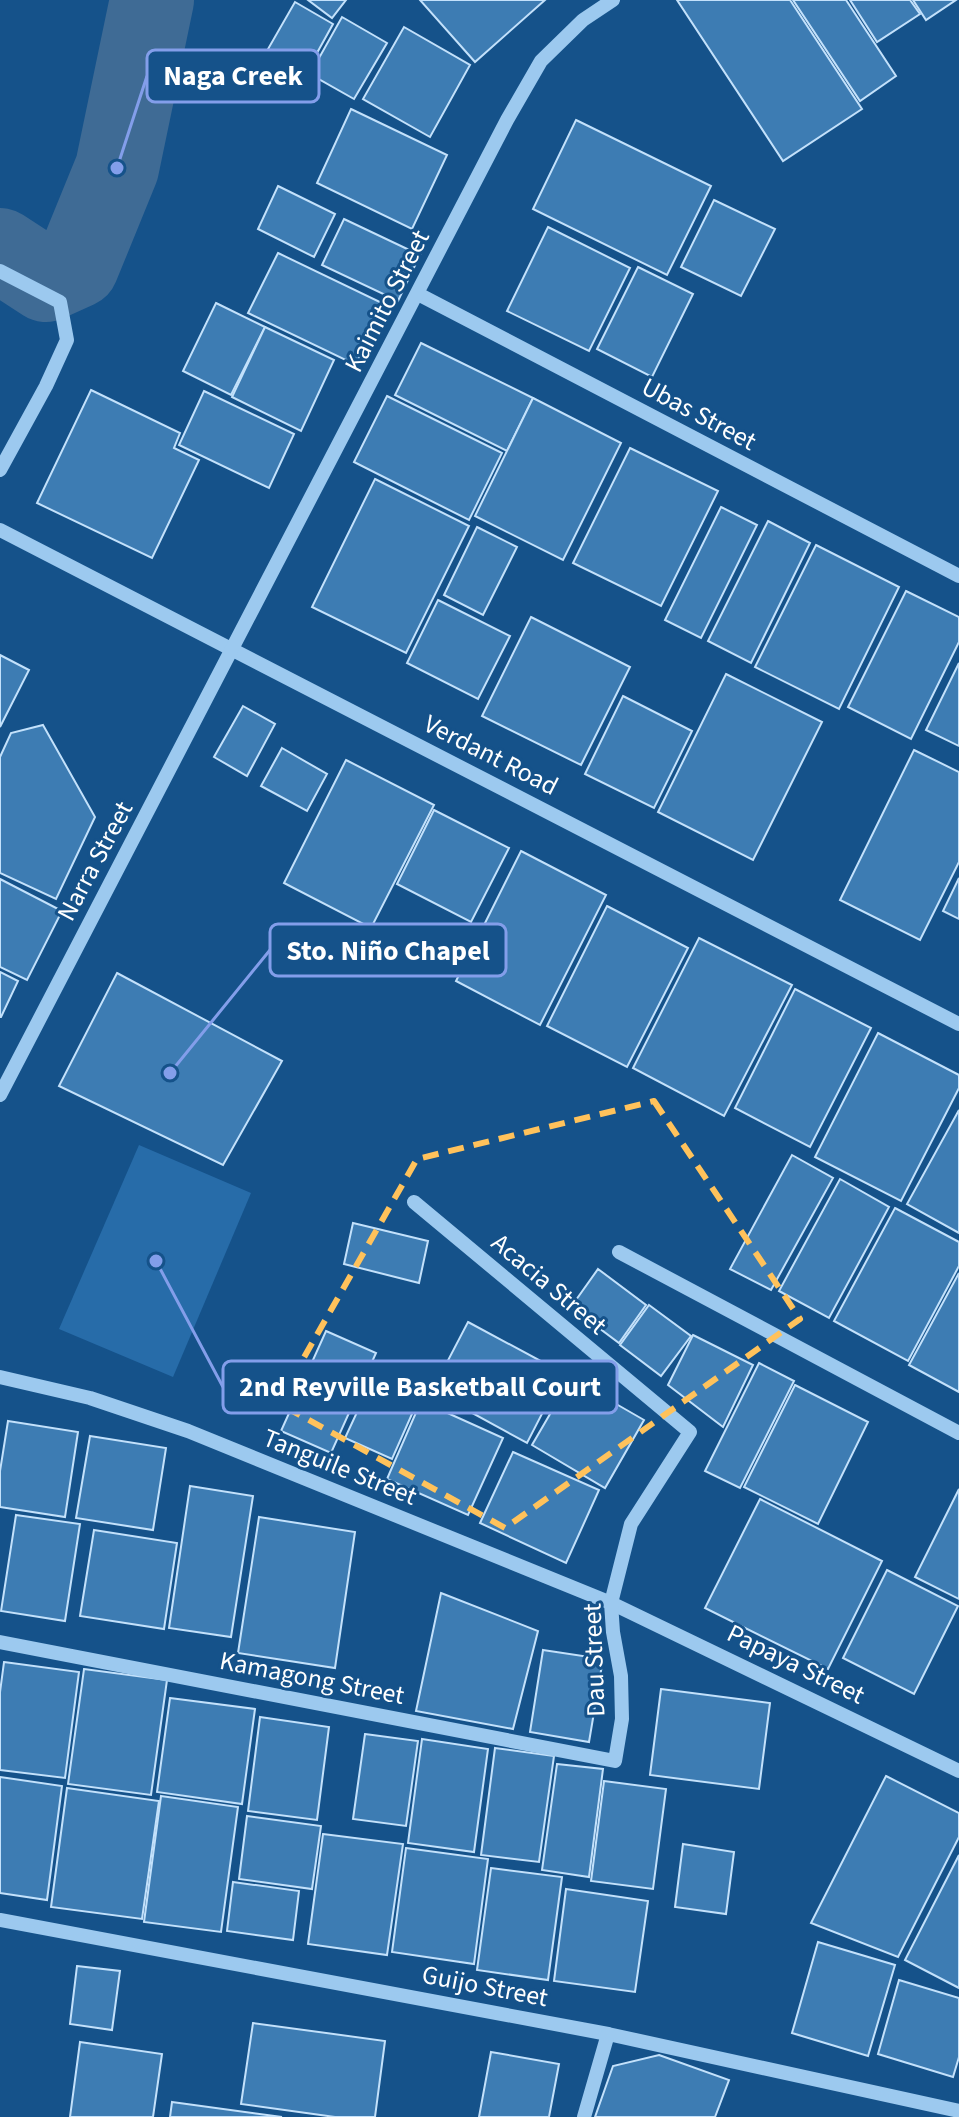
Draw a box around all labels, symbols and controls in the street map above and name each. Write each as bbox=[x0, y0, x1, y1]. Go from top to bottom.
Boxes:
callout: Naga Creek bbox=[147, 50, 319, 102]
text: Naga Creek bbox=[163, 56, 303, 96]
street label: Kaimito Street bbox=[335, 223, 439, 379]
street label: Ubas Street bbox=[635, 368, 763, 460]
street label: Verdant Road bbox=[417, 705, 565, 805]
street label: Narra Street bbox=[48, 794, 142, 927]
callout: Sto. Niño Chapel bbox=[270, 924, 506, 976]
text: Sto. Niño Chapel bbox=[286, 931, 490, 971]
street label: Acacia Street bbox=[483, 1225, 615, 1343]
callout: 2nd Reyville Basketball Court bbox=[223, 1361, 617, 1413]
text: 2nd Reyville Basketball Court bbox=[239, 1367, 601, 1407]
street label: Tanguile Street bbox=[258, 1419, 423, 1515]
street label: Dau Street bbox=[574, 1602, 614, 1717]
street label: Papaya Street bbox=[721, 1615, 871, 1713]
street label: Kamagong Street bbox=[217, 1642, 408, 1714]
street label: Guijo Street bbox=[419, 1956, 551, 2016]

